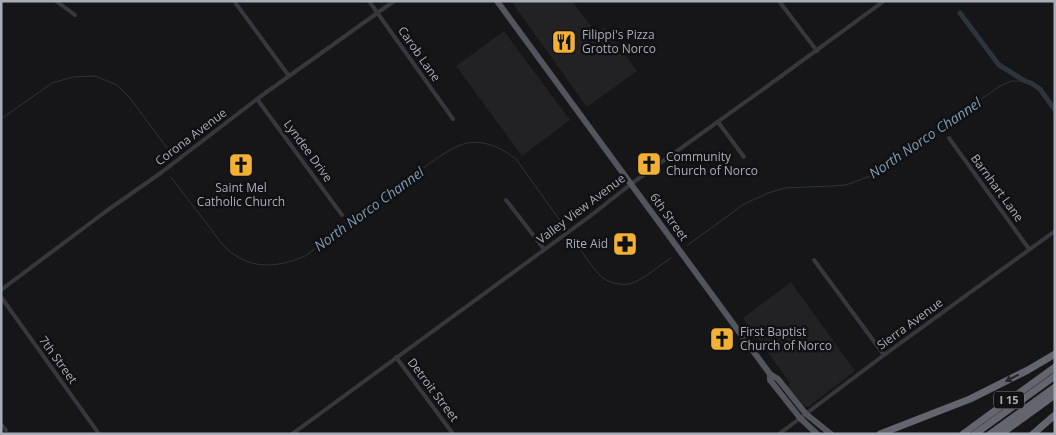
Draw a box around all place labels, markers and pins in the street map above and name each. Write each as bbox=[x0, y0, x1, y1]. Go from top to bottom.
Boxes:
place label: Filippi's Pizza Grotto Norco bbox=[582, 26, 656, 57]
restaurant icon: Filippi's Pizza Grotto Norco bbox=[551, 29, 577, 55]
place label: Community Church of Norco bbox=[666, 148, 758, 179]
church icon: Community Church of Norco bbox=[636, 151, 662, 177]
church icon: Saint Mel Catholic Church bbox=[228, 152, 254, 178]
place label: Saint Mel Catholic Church bbox=[197, 179, 285, 210]
pharmacy icon: Rite Aid bbox=[612, 231, 638, 257]
place label: Rite Aid bbox=[565, 235, 608, 252]
place label: First Baptist Church of Norco bbox=[740, 323, 832, 354]
church icon: First Baptist Church of Norco bbox=[709, 326, 735, 352]

